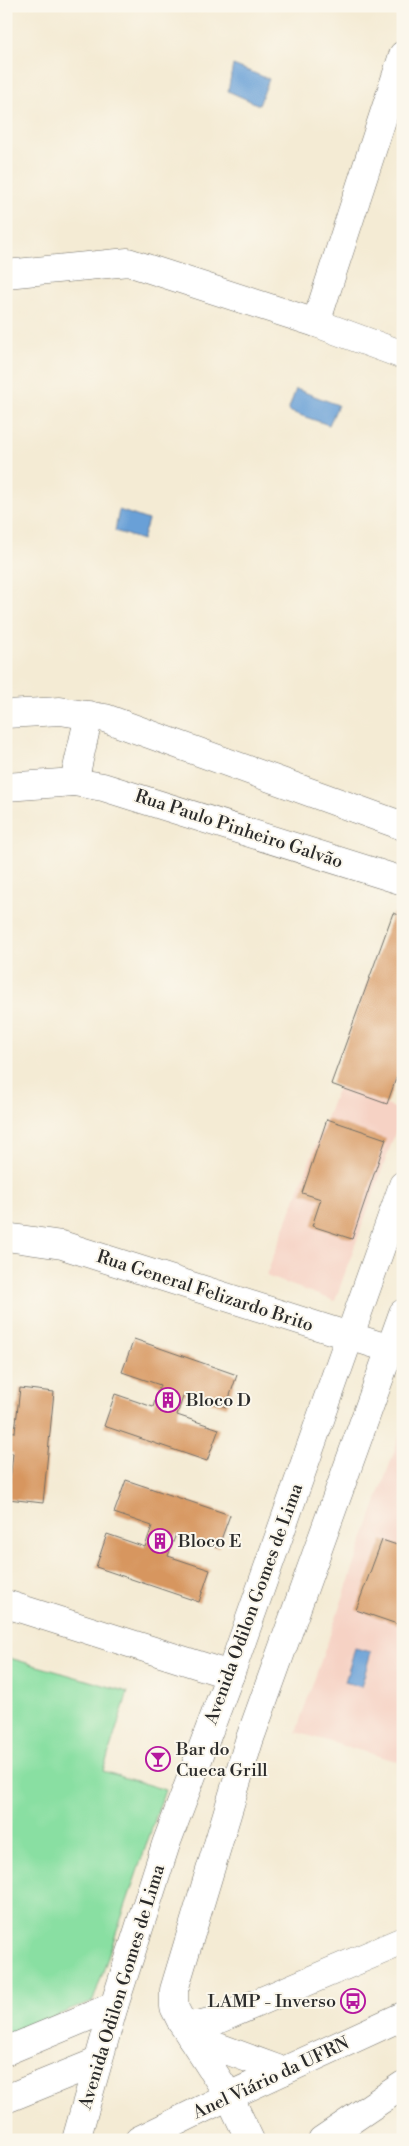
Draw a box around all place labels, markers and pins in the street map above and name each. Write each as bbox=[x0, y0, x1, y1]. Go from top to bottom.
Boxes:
building icon: Bloco D bbox=[155, 1387, 181, 1413]
place label: Bloco D bbox=[185, 1389, 251, 1412]
building icon: Bloco E bbox=[147, 1528, 173, 1554]
place label: Bloco E bbox=[177, 1530, 241, 1553]
place label: Bar do Cueca Grill bbox=[175, 1738, 268, 1782]
bar icon: Bar do Cueca Grill bbox=[145, 1746, 171, 1772]
bus stop icon: LAMP - Inverso bbox=[340, 1988, 366, 2014]
place label: LAMP - Inverso bbox=[207, 1990, 336, 2013]

